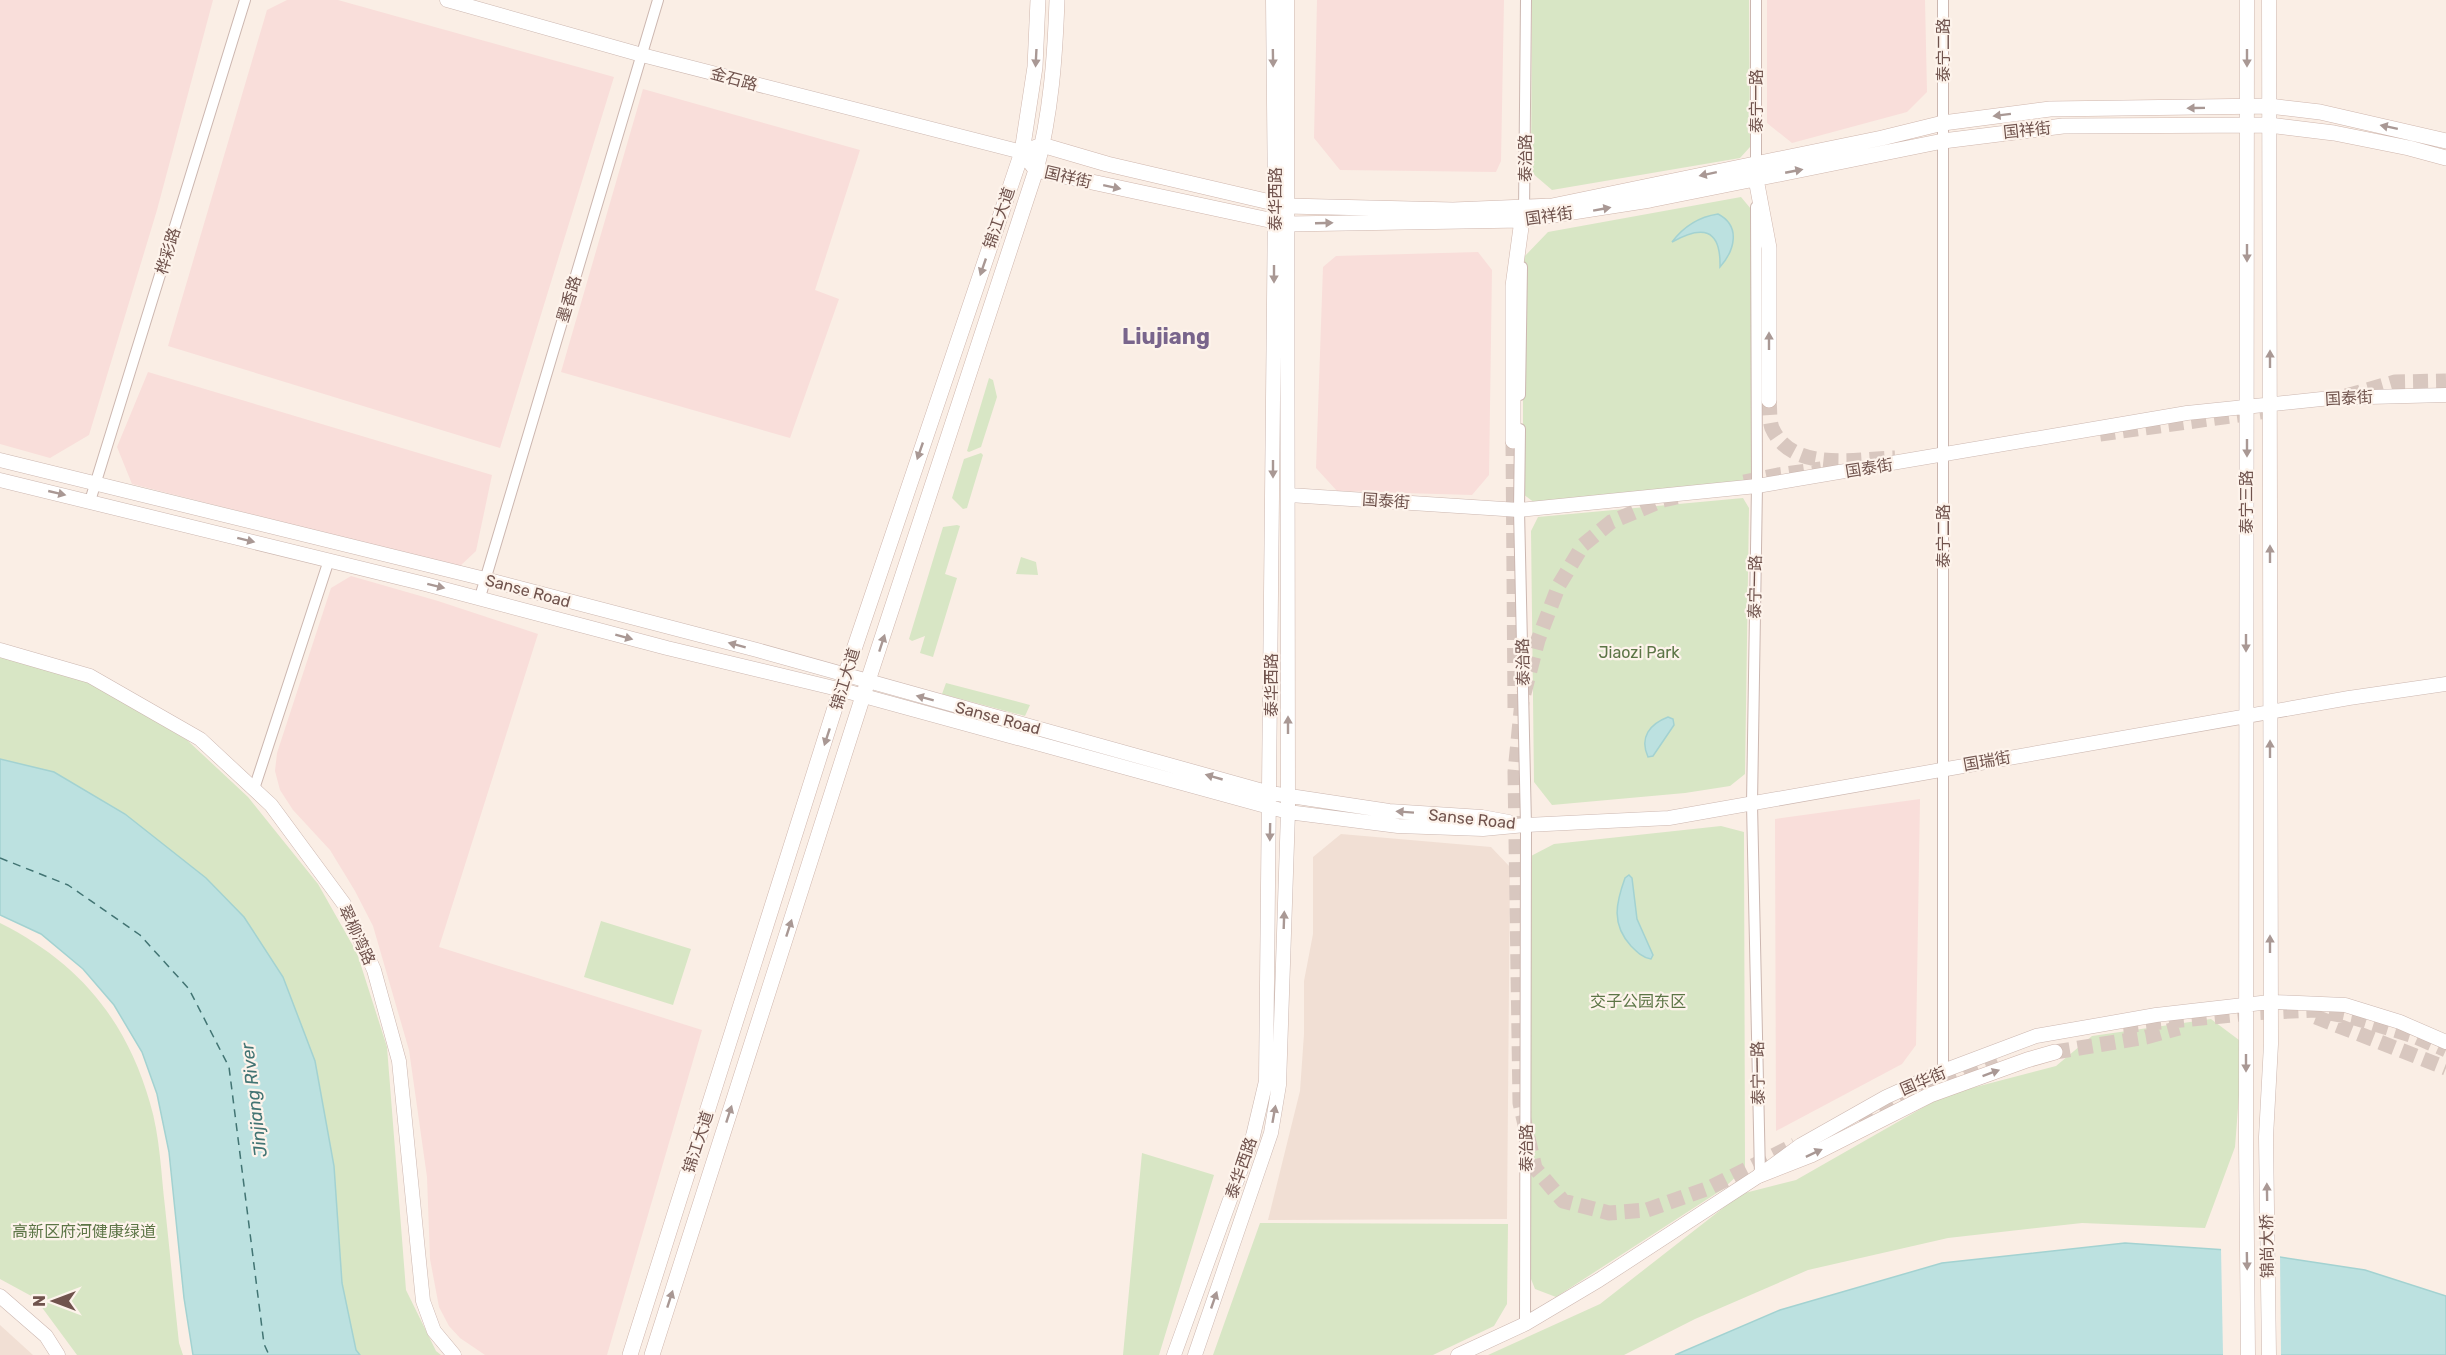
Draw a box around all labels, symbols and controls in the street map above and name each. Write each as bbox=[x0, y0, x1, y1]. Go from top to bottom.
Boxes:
street label: 泰宁二路 bbox=[1934, 18, 1953, 82]
one-way arrow bbox=[1031, 49, 1040, 68]
one-way arrow bbox=[1269, 49, 1278, 68]
one-way arrow bbox=[2242, 49, 2252, 68]
street label: 金石路 bbox=[708, 64, 760, 94]
street label: 泰宁一路 bbox=[1747, 69, 1766, 133]
one-way arrow bbox=[2187, 103, 2206, 112]
one-way arrow bbox=[1992, 110, 2011, 119]
street label: 国祥街 bbox=[2002, 118, 2052, 142]
one-way arrow bbox=[2380, 122, 2399, 131]
street label: 泰治路 bbox=[1516, 134, 1535, 182]
street label: 国祥街 bbox=[1042, 162, 1094, 192]
one-way arrow bbox=[1784, 166, 1803, 175]
street label: 泰华西路 bbox=[1266, 167, 1285, 231]
one-way arrow bbox=[1698, 170, 1717, 179]
one-way arrow bbox=[1103, 183, 1121, 193]
street label: 锦江大道 bbox=[980, 185, 1018, 251]
street label: 国祥街 bbox=[1524, 203, 1574, 229]
one-way arrow bbox=[1593, 204, 1612, 213]
one-way arrow bbox=[1315, 218, 1334, 227]
street label: 桦彩路 bbox=[152, 225, 184, 277]
one-way arrow bbox=[2242, 244, 2252, 263]
one-way arrow bbox=[977, 258, 987, 276]
one-way arrow bbox=[1269, 265, 1279, 284]
street label: 墨香路 bbox=[553, 273, 585, 325]
district label: Liujiang bbox=[1122, 323, 1210, 350]
one-way arrow bbox=[1764, 332, 1774, 351]
one-way arrow bbox=[2265, 349, 2275, 368]
street label: 国泰街 bbox=[2325, 387, 2373, 409]
one-way arrow bbox=[2242, 439, 2252, 458]
one-way arrow bbox=[914, 443, 924, 461]
street label: 国泰街 bbox=[1844, 455, 1894, 481]
one-way arrow bbox=[1268, 460, 1278, 479]
street label: 泰宁三路 bbox=[2237, 470, 2256, 534]
one-way arrow bbox=[48, 489, 66, 499]
street label: 国泰街 bbox=[1361, 490, 1411, 512]
street label: 泰宁二路 bbox=[1934, 504, 1953, 568]
one-way arrow bbox=[237, 535, 255, 545]
one-way arrow bbox=[2265, 544, 2275, 563]
street label: 泰宁一路 bbox=[1745, 555, 1765, 619]
street label: Sanse Road bbox=[483, 571, 573, 611]
one-way arrow bbox=[427, 582, 445, 592]
one-way arrow bbox=[615, 632, 633, 642]
one-way arrow bbox=[877, 634, 887, 652]
one-way arrow bbox=[2241, 634, 2251, 653]
street label: 泰治路 bbox=[1513, 638, 1533, 686]
one-way arrow bbox=[728, 640, 746, 650]
park label: Jiaozi Park bbox=[1598, 643, 1680, 662]
street label: 锦江大道 bbox=[827, 646, 863, 712]
street label: 泰华西路 bbox=[1262, 653, 1281, 717]
one-way arrow bbox=[916, 693, 934, 702]
street label: Sanse Road bbox=[953, 698, 1043, 738]
one-way arrow bbox=[1283, 715, 1293, 734]
one-way arrow bbox=[822, 728, 831, 746]
one-way arrow bbox=[2265, 739, 2275, 758]
street label: 国瑞街 bbox=[1962, 747, 2012, 775]
one-way arrow bbox=[1205, 772, 1223, 781]
street label: Sanse Road bbox=[1428, 805, 1516, 833]
one-way arrow bbox=[1396, 808, 1415, 817]
one-way arrow bbox=[1265, 823, 1275, 842]
street label: 翠柳湾路 bbox=[335, 902, 379, 968]
one-way arrow bbox=[1280, 910, 1289, 929]
one-way arrow bbox=[785, 919, 794, 937]
one-way arrow bbox=[2265, 934, 2275, 953]
park label: 交子公园东区 bbox=[1590, 992, 1686, 1011]
water label: Jinjiang River bbox=[236, 1041, 272, 1158]
street label: 泰宁一路 bbox=[1748, 1041, 1768, 1105]
one-way arrow bbox=[2241, 1054, 2251, 1073]
street label: 国华街 bbox=[1897, 1063, 1949, 1099]
one-way arrow bbox=[1982, 1067, 2000, 1077]
one-way arrow bbox=[725, 1105, 735, 1123]
one-way arrow bbox=[1270, 1105, 1279, 1124]
street label: 锦江大道 bbox=[679, 1109, 717, 1175]
street label: 泰治路 bbox=[1517, 1124, 1536, 1172]
street label: 泰华西路 bbox=[1222, 1135, 1260, 1201]
one-way arrow bbox=[1805, 1148, 1823, 1157]
one-way arrow bbox=[2262, 1182, 2272, 1201]
street label: 锦尚大桥 bbox=[2257, 1214, 2277, 1278]
park label: 高新区府河健康绿道 bbox=[12, 1222, 156, 1241]
one-way arrow bbox=[2242, 1251, 2252, 1270]
north arrow bbox=[24, 1271, 84, 1331]
one-way arrow bbox=[665, 1290, 675, 1308]
one-way arrow bbox=[1210, 1291, 1219, 1309]
text: N bbox=[30, 1295, 49, 1307]

